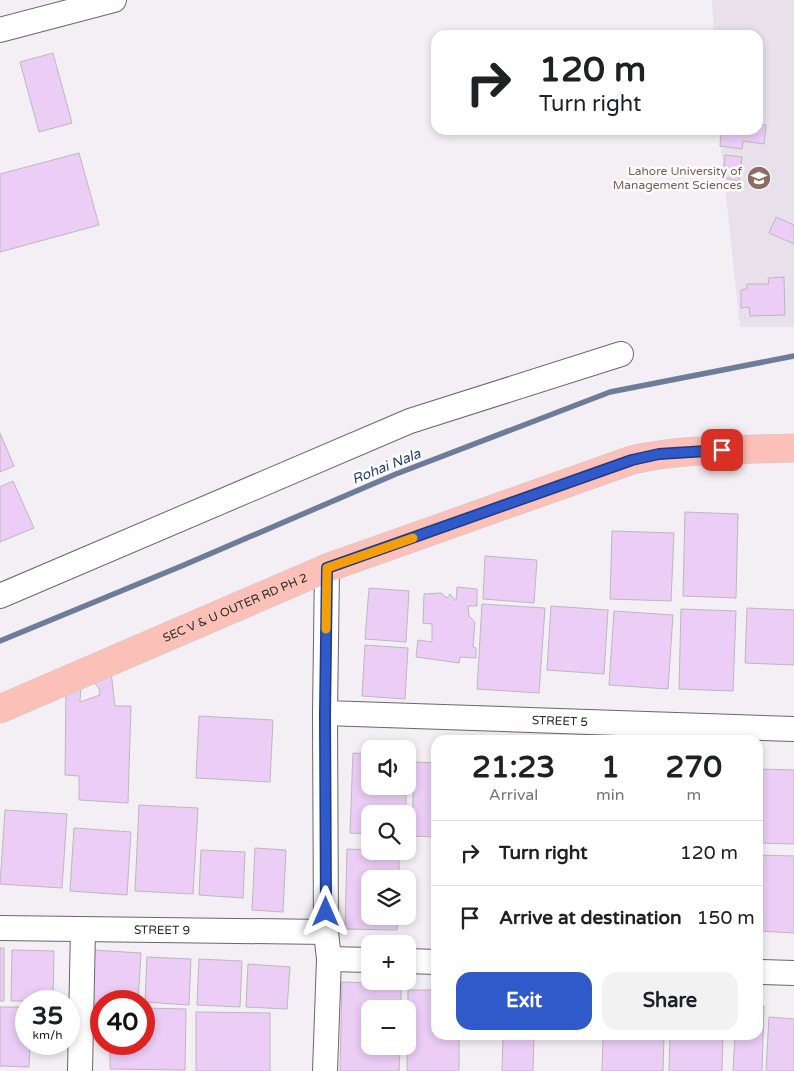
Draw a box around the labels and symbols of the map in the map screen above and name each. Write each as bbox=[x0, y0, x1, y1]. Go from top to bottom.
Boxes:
place label: Lahore University of Management Sciences bbox=[613, 164, 742, 192]
school or university icon: Lahore University of Management Sciences bbox=[746, 165, 772, 191]
pin bbox=[701, 429, 743, 471]
water label: Rohai Nala bbox=[349, 445, 424, 488]
street label: SEC V & U OUTER RD PH 2 bbox=[161, 570, 310, 645]
street label: STREET 5 bbox=[532, 713, 588, 729]
position arrow bbox=[299, 885, 351, 937]
street label: STREET 9 bbox=[134, 923, 190, 937]
speed limit sign: 40 bbox=[90, 990, 155, 1055]

